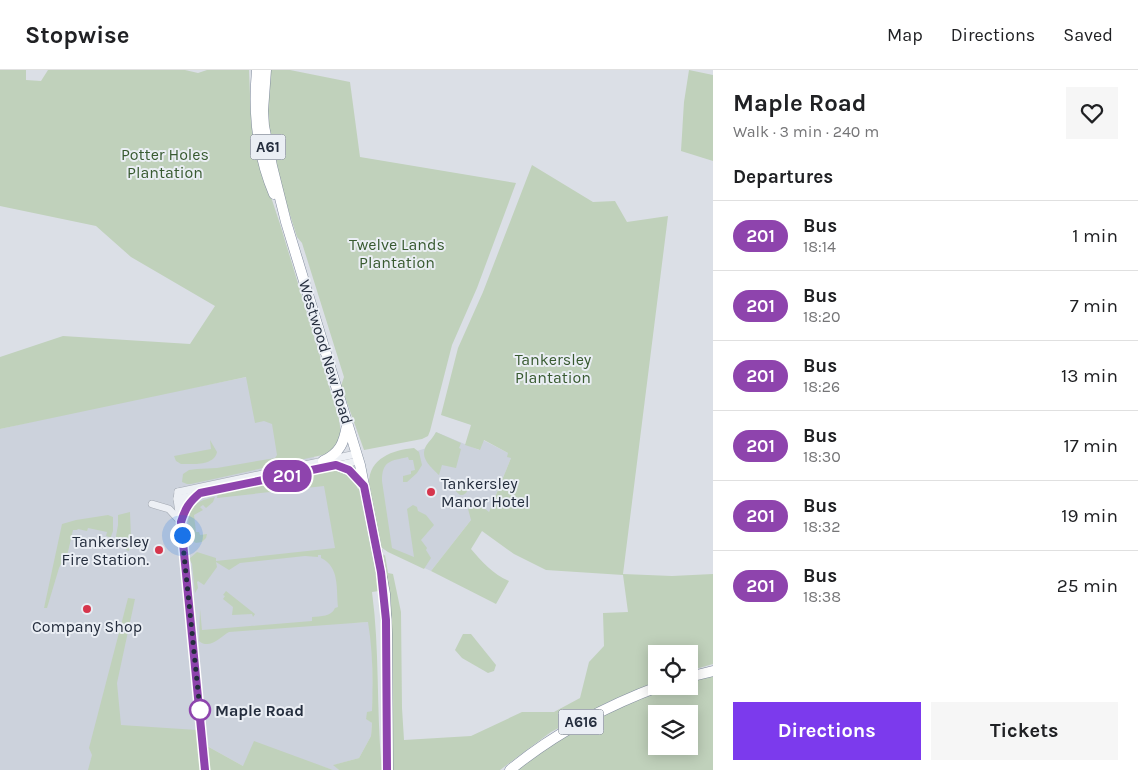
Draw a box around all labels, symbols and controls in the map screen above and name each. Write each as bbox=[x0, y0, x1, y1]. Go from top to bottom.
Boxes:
text: Stopwise bbox=[25, 21, 129, 49]
text: Map bbox=[887, 24, 923, 46]
text: Directions bbox=[951, 24, 1035, 46]
text: Saved bbox=[1063, 24, 1113, 46]
button: heart bbox=[1066, 87, 1118, 139]
text: Maple Road bbox=[733, 89, 867, 117]
text: Walk · 3 min · 240 m bbox=[733, 122, 879, 141]
road number: A61 bbox=[250, 134, 286, 160]
park label: Potter Holes Plantation bbox=[121, 145, 209, 182]
text: Departures bbox=[733, 166, 833, 188]
text: Bus bbox=[803, 215, 837, 237]
text: 201 bbox=[746, 225, 775, 247]
text: 1 min bbox=[1072, 225, 1118, 247]
park label: Twelve Lands Plantation bbox=[349, 235, 445, 272]
text: 18:14 bbox=[803, 237, 836, 256]
street label: Westwood New Road bbox=[295, 277, 357, 427]
text: Bus bbox=[803, 285, 837, 307]
text: 201 bbox=[746, 295, 775, 317]
text: 7 min bbox=[1070, 295, 1118, 317]
text: 18:20 bbox=[803, 307, 841, 326]
park label: Tankersley Plantation bbox=[515, 350, 592, 387]
text: Bus bbox=[803, 355, 837, 377]
text: 201 bbox=[746, 365, 775, 387]
text: 13 min bbox=[1061, 365, 1118, 387]
text: 18:26 bbox=[803, 377, 840, 396]
text: Bus bbox=[803, 425, 837, 447]
text: 201 bbox=[746, 435, 775, 457]
text: 17 min bbox=[1063, 435, 1118, 457]
text: 18:30 bbox=[803, 447, 841, 466]
line badge: 201 bbox=[258, 460, 316, 492]
text: 201 bbox=[273, 465, 301, 487]
place label: Tankersley Manor Hotel bbox=[441, 474, 530, 511]
marker: Tankersley Manor Hotel bbox=[425, 486, 437, 498]
text: Bus bbox=[803, 495, 837, 517]
text: 201 bbox=[746, 505, 775, 527]
text: 19 min bbox=[1061, 505, 1118, 527]
text: 18:32 bbox=[803, 517, 841, 536]
your location bbox=[170, 523, 195, 548]
place label: Tankersley Fire Station. bbox=[62, 532, 150, 569]
marker: Tankersley Fire Station. bbox=[153, 544, 165, 556]
text: Bus bbox=[803, 565, 837, 587]
text: 201 bbox=[746, 575, 775, 597]
text: 25 min bbox=[1057, 575, 1118, 597]
text: 18:38 bbox=[803, 587, 841, 606]
marker: Company Shop bbox=[81, 603, 93, 615]
place label: Company Shop bbox=[32, 617, 142, 636]
map controls bbox=[648, 645, 698, 755]
button: locate bbox=[648, 645, 698, 695]
marker: Maple Road bbox=[189, 699, 211, 721]
place label: Maple Road bbox=[215, 701, 304, 720]
button: Directions bbox=[733, 702, 921, 760]
button: Tickets bbox=[931, 702, 1118, 760]
button: layers bbox=[648, 705, 698, 755]
road number: A616 bbox=[558, 710, 604, 734]

